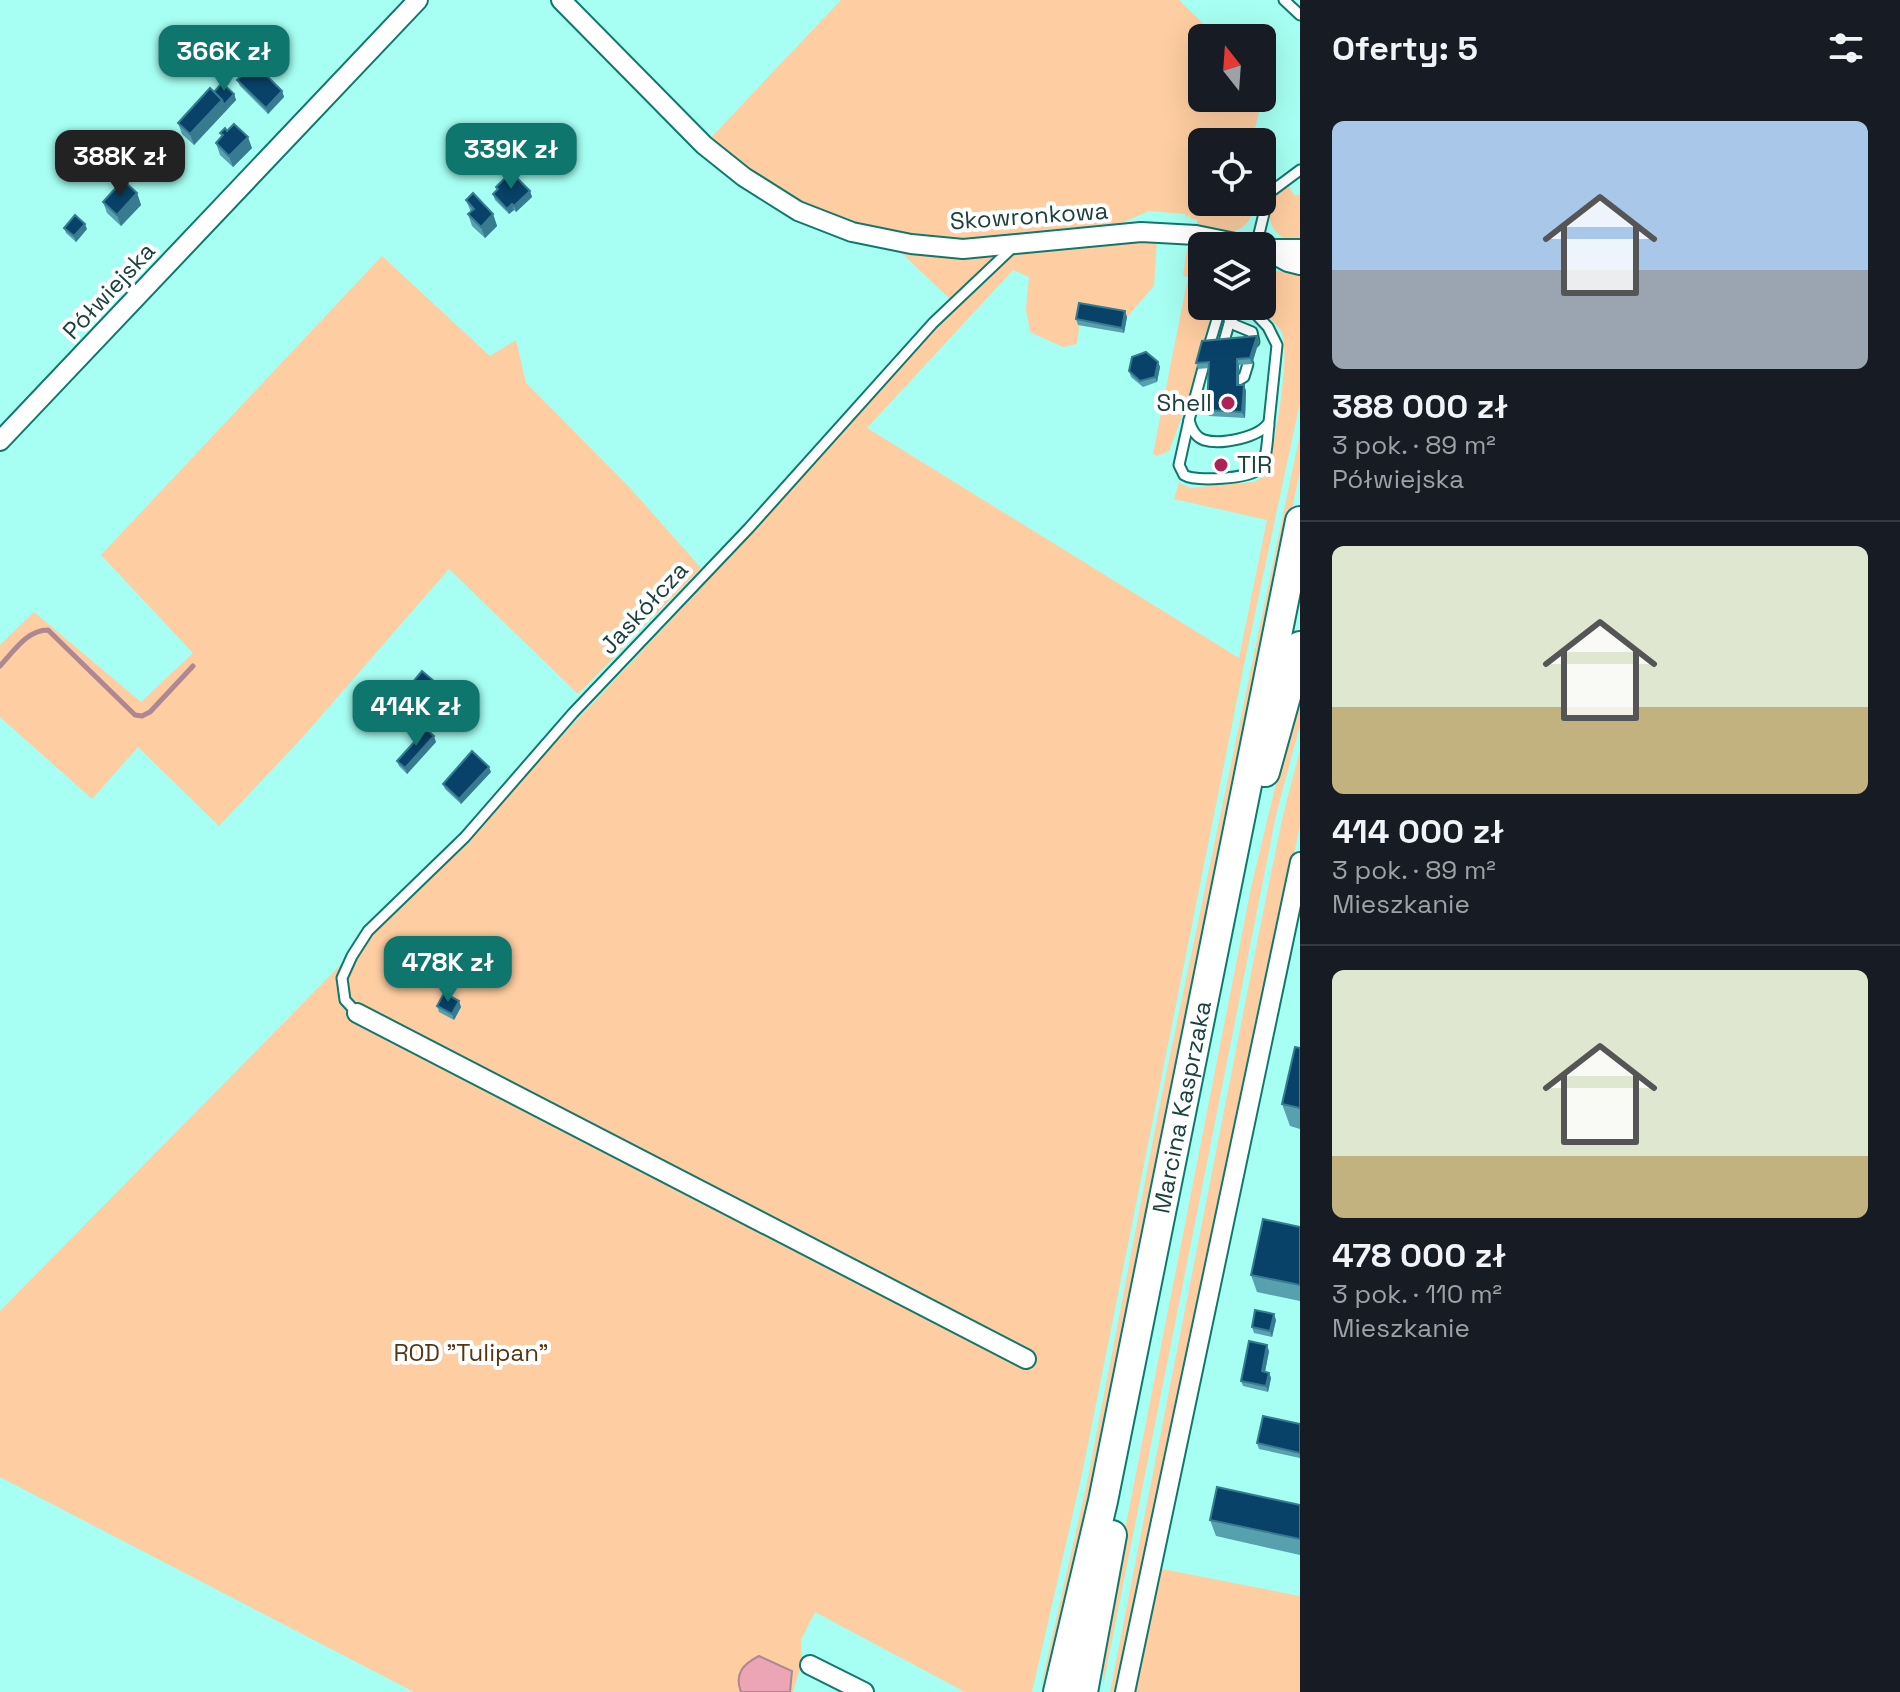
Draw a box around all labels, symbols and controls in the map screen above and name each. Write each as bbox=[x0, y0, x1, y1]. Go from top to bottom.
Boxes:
north arrow bbox=[1188, 24, 1276, 112]
map controls bbox=[1188, 24, 1276, 320]
pin: 366K zł bbox=[150, 25, 298, 93]
icon: filters bbox=[1824, 26, 1868, 70]
text: Oferty: 5 bbox=[1332, 27, 1478, 70]
text: 366K zł bbox=[177, 34, 271, 68]
pin: 339K zł bbox=[437, 123, 585, 191]
button: locate bbox=[1188, 128, 1276, 216]
pin: 388K zł bbox=[46, 130, 194, 198]
text: 339K zł bbox=[464, 132, 558, 166]
text: 388K zł bbox=[73, 139, 167, 173]
icon: home bbox=[1528, 173, 1672, 317]
street label: Skowronkowa bbox=[949, 194, 1109, 236]
button: layers bbox=[1188, 232, 1276, 320]
street label: Półwiejska bbox=[56, 235, 162, 346]
text: 388 000 zł bbox=[1332, 385, 1508, 428]
place label: Shell bbox=[1157, 387, 1212, 418]
marker: Shell bbox=[1219, 394, 1237, 412]
text: 3 pok. · 89 m² bbox=[1332, 428, 1496, 462]
place label: TIR bbox=[1237, 449, 1272, 480]
marker: TIR bbox=[1212, 456, 1230, 474]
text: Półwiejska bbox=[1332, 462, 1464, 496]
street label: Jaskółcza bbox=[593, 554, 695, 661]
icon: home bbox=[1528, 598, 1672, 742]
pin: 414K zł bbox=[342, 680, 490, 748]
text: 414K zł bbox=[371, 689, 461, 723]
text: 414 000 zł bbox=[1332, 810, 1504, 853]
text: 3 pok. · 89 m² bbox=[1332, 853, 1496, 887]
text: Mieszkanie bbox=[1332, 887, 1470, 921]
pin: 478K zł bbox=[374, 936, 522, 1004]
text: 478K zł bbox=[402, 945, 494, 979]
street label: Marcina Kasprzaka bbox=[1145, 998, 1218, 1216]
icon: home bbox=[1528, 1022, 1672, 1166]
text: 478 000 zł bbox=[1332, 1234, 1506, 1277]
text: 3 pok. · 110 m² bbox=[1332, 1277, 1502, 1311]
text: Mieszkanie bbox=[1332, 1311, 1470, 1345]
park label: ROD "Tulipan" bbox=[393, 1337, 549, 1368]

